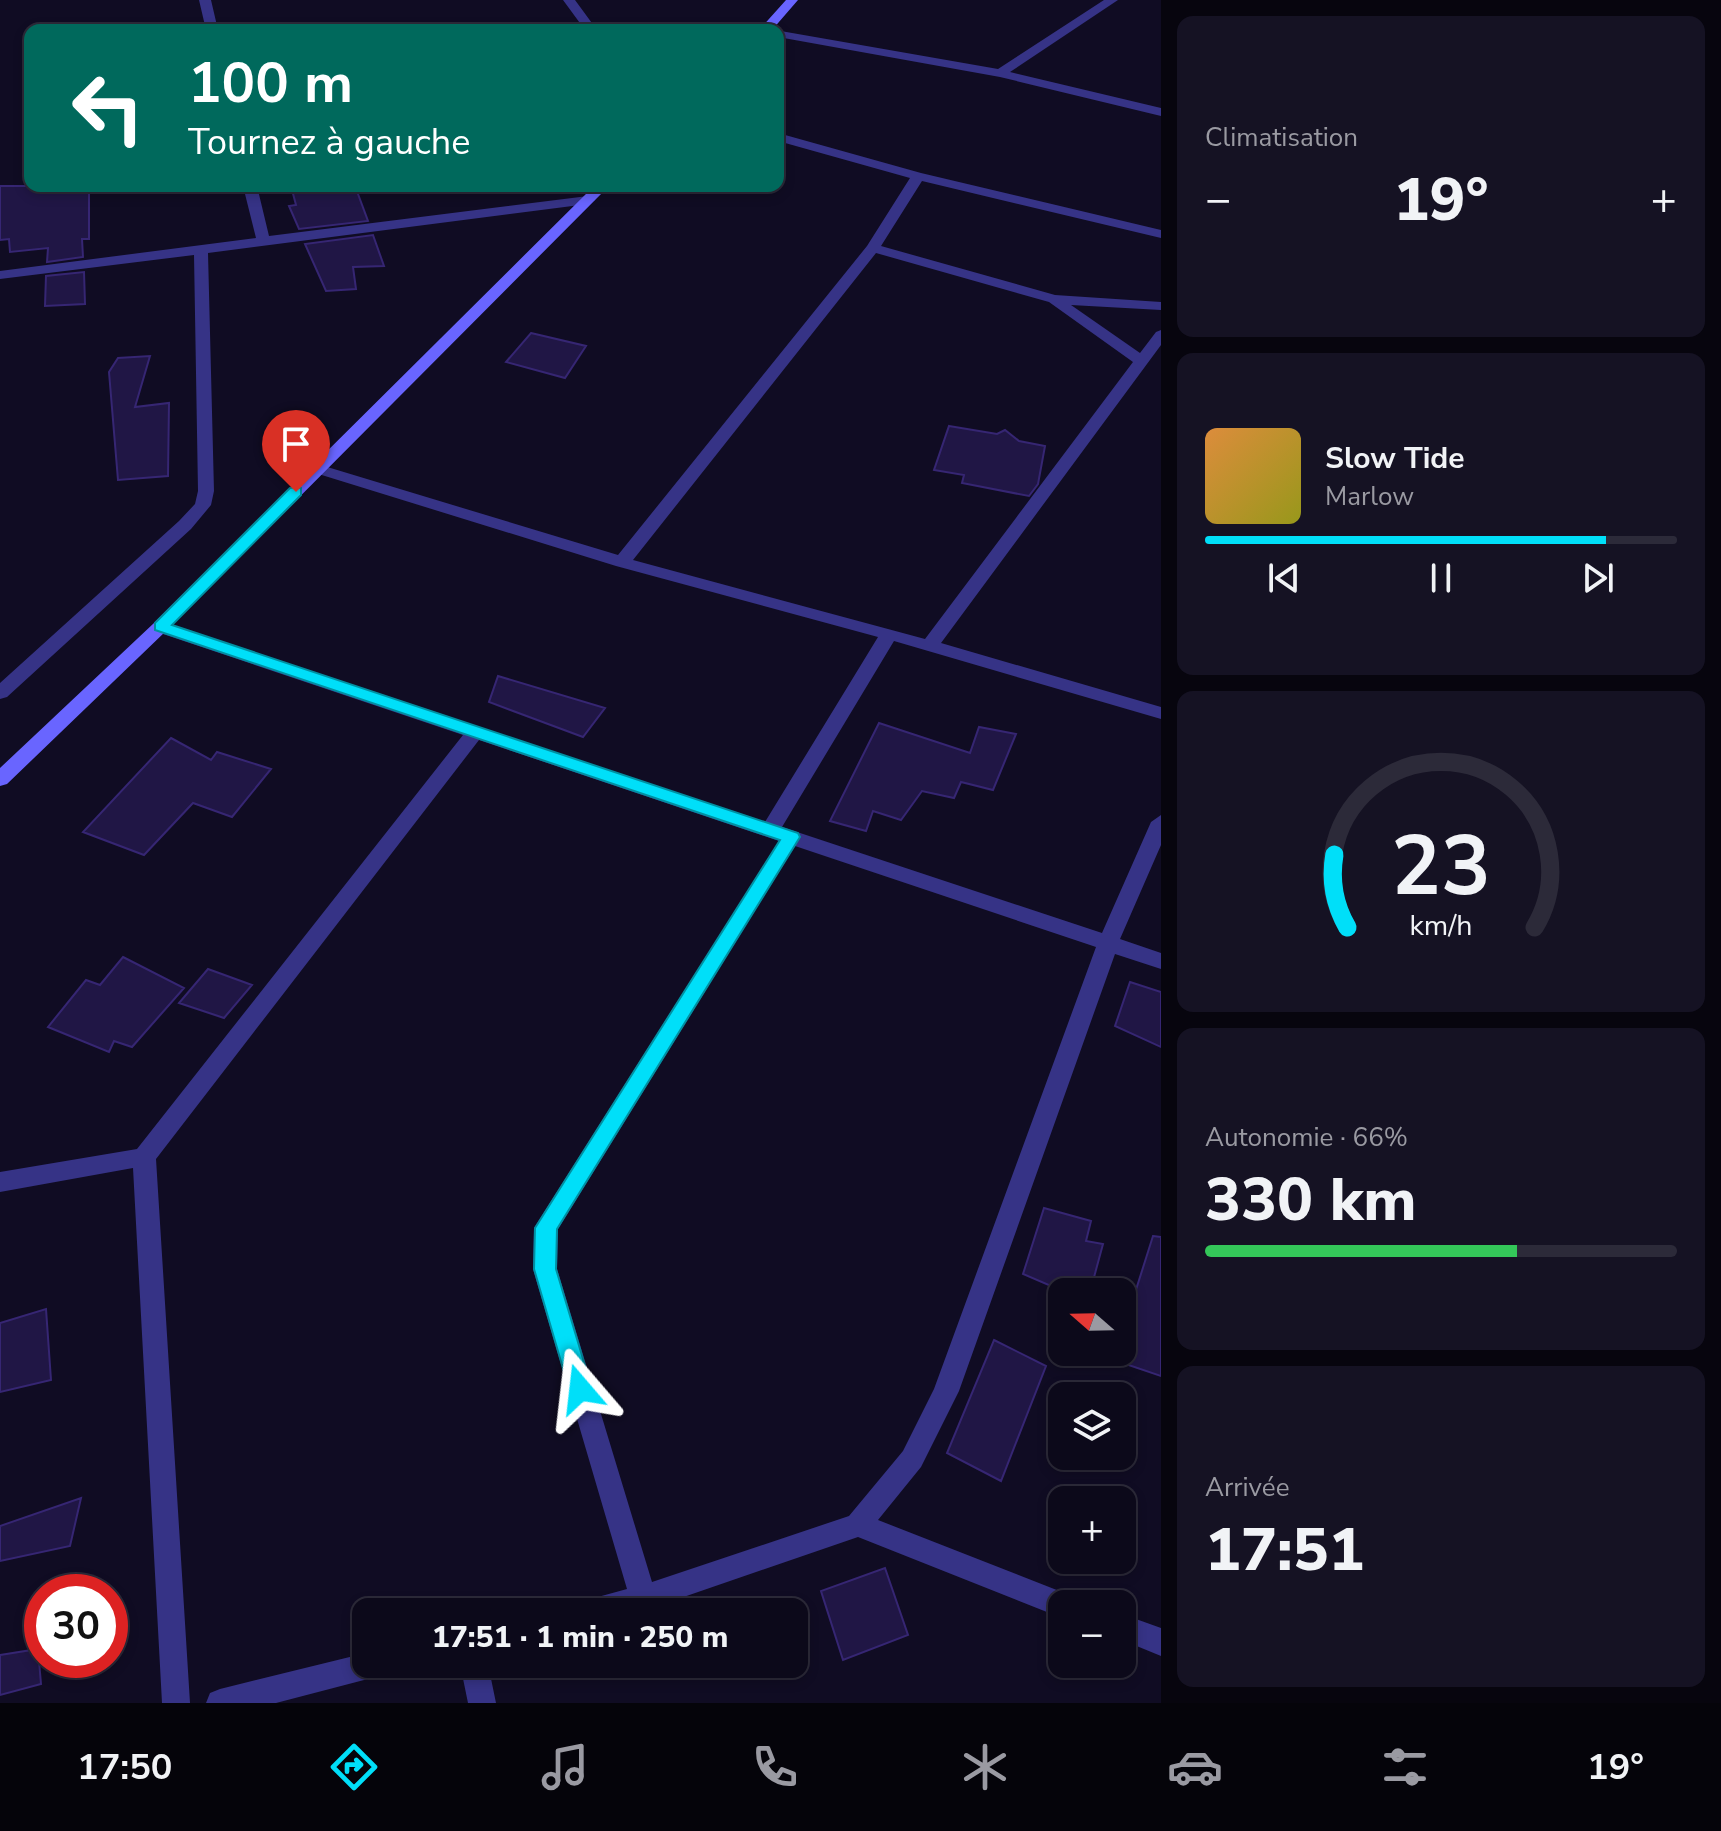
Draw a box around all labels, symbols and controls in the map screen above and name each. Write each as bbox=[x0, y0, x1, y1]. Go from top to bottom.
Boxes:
text: 100 m bbox=[188, 45, 353, 122]
icon: left bbox=[56, 56, 160, 160]
text: Tournez à gauche bbox=[188, 118, 470, 167]
text: Climatisation bbox=[1205, 120, 1358, 155]
text: 19° bbox=[1393, 159, 1489, 241]
text: − bbox=[1205, 170, 1231, 230]
text: + bbox=[1651, 170, 1677, 230]
pin bbox=[262, 410, 330, 492]
icon: arrive bbox=[274, 422, 318, 466]
text: Slow Tide bbox=[1325, 438, 1465, 479]
text: Marlow bbox=[1325, 479, 1414, 514]
icon: previous bbox=[1262, 556, 1306, 600]
icon: pause bbox=[1419, 556, 1463, 600]
icon: next bbox=[1576, 556, 1620, 600]
text: 23 bbox=[1391, 809, 1491, 922]
text: km/h bbox=[1410, 906, 1472, 945]
text: Autonomie · 66% bbox=[1205, 1120, 1408, 1155]
text: 330 km bbox=[1205, 1159, 1417, 1241]
north arrow bbox=[1048, 1278, 1136, 1366]
map controls bbox=[1048, 1278, 1136, 1678]
position arrow bbox=[538, 1347, 622, 1431]
button: layers bbox=[1048, 1382, 1136, 1470]
text: Arrivée bbox=[1205, 1470, 1289, 1505]
button: + bbox=[1048, 1486, 1136, 1574]
text: 17:51 bbox=[1205, 1509, 1365, 1591]
speed limit sign: 30 bbox=[24, 1574, 128, 1678]
button: − bbox=[1048, 1590, 1136, 1678]
text: 17:51 · 1 min · 250 m bbox=[432, 1617, 728, 1658]
icon: directions bbox=[326, 1739, 382, 1795]
icon: music bbox=[537, 1739, 593, 1795]
icon: phone bbox=[747, 1739, 803, 1795]
icon: climate bbox=[957, 1739, 1013, 1795]
icon: car bbox=[1167, 1739, 1223, 1795]
icon: filters bbox=[1377, 1739, 1433, 1795]
text: 17:50 bbox=[77, 1743, 172, 1792]
text: 19° bbox=[1587, 1743, 1644, 1792]

